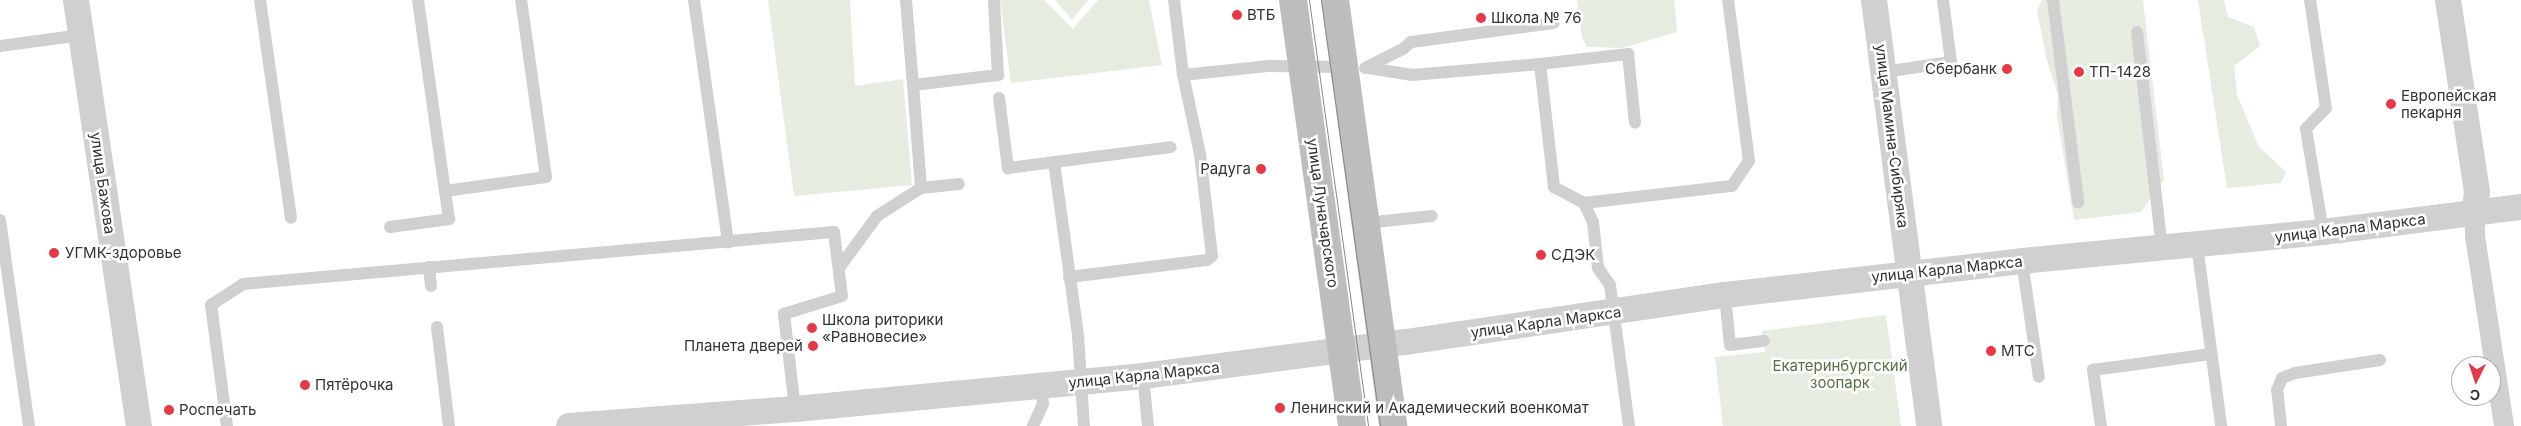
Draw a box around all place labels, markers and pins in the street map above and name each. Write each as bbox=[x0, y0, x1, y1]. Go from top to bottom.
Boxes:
place label: ВТБ bbox=[1247, 6, 1275, 24]
marker: ВТБ bbox=[1231, 9, 1243, 21]
place label: Школа № 76 bbox=[1491, 9, 1582, 27]
marker: Школа № 76 bbox=[1475, 12, 1487, 24]
place label: Сбербанк bbox=[1925, 60, 1997, 78]
marker: Сбербанк bbox=[2001, 63, 2013, 75]
place label: ТП-1428 bbox=[2089, 63, 2151, 81]
marker: ТП-1428 bbox=[2073, 66, 2085, 78]
place label: Европейская пекарня bbox=[2401, 86, 2497, 121]
marker: Европейская пекарня bbox=[2385, 98, 2397, 110]
place label: Радуга bbox=[1200, 160, 1251, 178]
marker: Радуга bbox=[1255, 163, 1267, 175]
place label: УГМК-здоровье bbox=[65, 244, 182, 262]
marker: УГМК-здоровье bbox=[47, 246, 61, 260]
place label: СДЭК bbox=[1551, 246, 1595, 264]
marker: СДЭК bbox=[1535, 249, 1547, 261]
place label: Школа риторики «Равновесие» bbox=[822, 310, 943, 345]
marker: Школа риторики «Равновесие» bbox=[806, 322, 818, 334]
place label: Планета дверей bbox=[684, 337, 803, 355]
marker: Планета дверей bbox=[807, 340, 819, 352]
place label: МТС bbox=[2001, 342, 2035, 360]
marker: МТС bbox=[1985, 345, 1997, 357]
place label: Пятёрочка bbox=[315, 376, 393, 394]
marker: Пятёрочка bbox=[299, 379, 311, 391]
place label: Ленинский и Академический военкомат bbox=[1290, 399, 1589, 417]
place label: Роспечать bbox=[179, 401, 256, 419]
marker: Ленинский и Академический военкомат bbox=[1274, 402, 1286, 414]
marker: Роспечать bbox=[163, 404, 175, 416]

